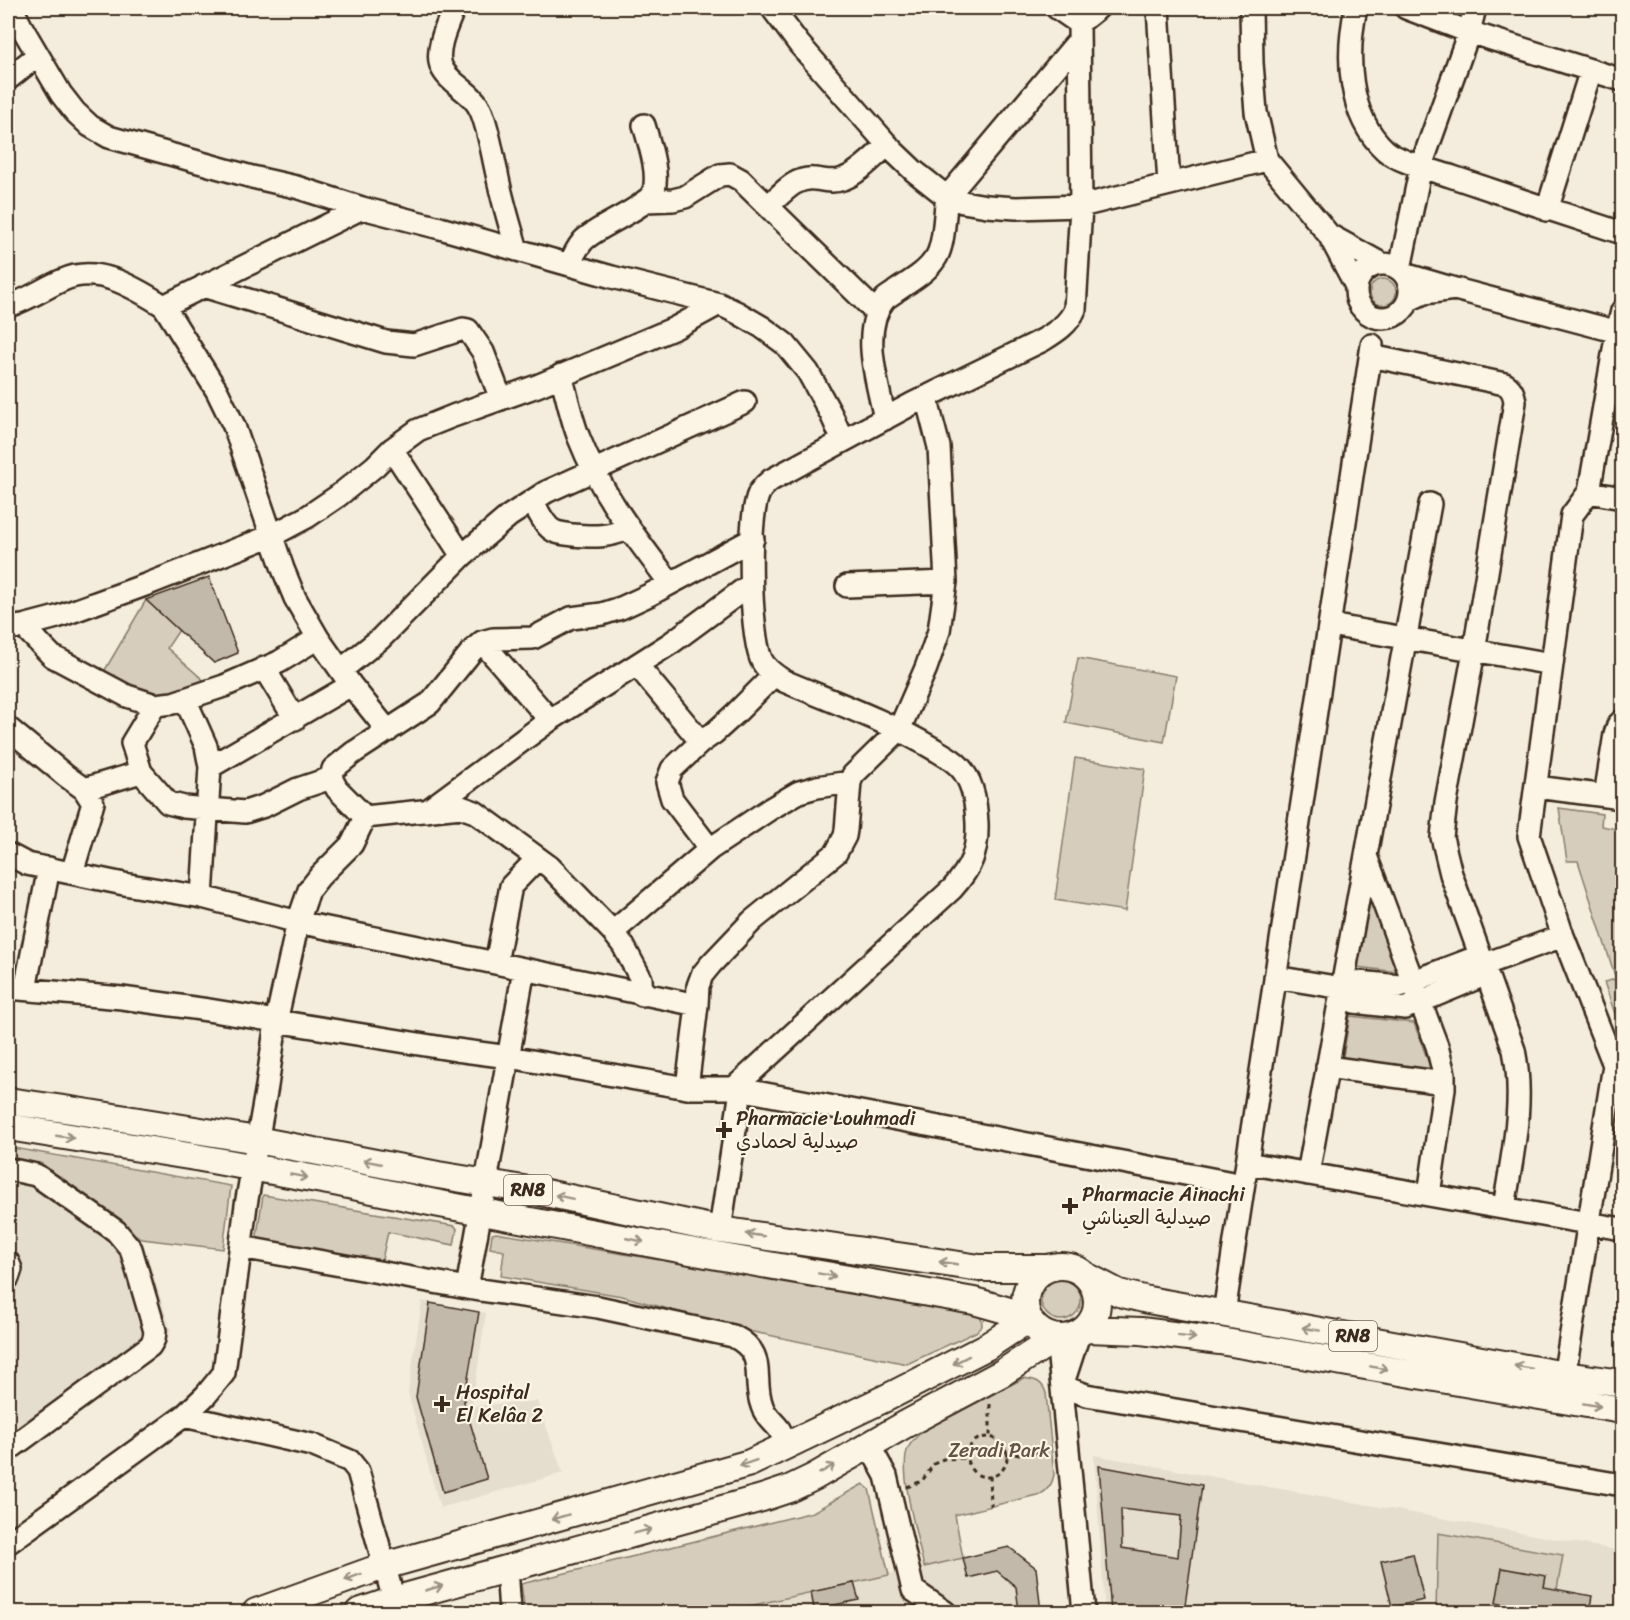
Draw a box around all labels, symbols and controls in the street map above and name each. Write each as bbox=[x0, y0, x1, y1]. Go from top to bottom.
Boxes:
place label: Pharmacie Louhmadi صيدلية لحمادي bbox=[736, 1101, 917, 1159]
marker: Pharmacie Louhmadi صيدلية لحمادي bbox=[717, 1123, 731, 1137]
one-way arrow bbox=[55, 1131, 75, 1142]
one-way arrow bbox=[363, 1156, 383, 1167]
one-way arrow bbox=[289, 1171, 308, 1182]
road number: RN8 bbox=[504, 1175, 552, 1205]
place label: Pharmacie Ainachi صيدلية العيناشي bbox=[1082, 1177, 1246, 1235]
one-way arrow bbox=[555, 1191, 574, 1202]
marker: Pharmacie Ainachi صيدلية العيناشي bbox=[1063, 1199, 1077, 1213]
one-way arrow bbox=[746, 1229, 766, 1240]
one-way arrow bbox=[624, 1235, 644, 1246]
one-way arrow bbox=[939, 1258, 959, 1269]
one-way arrow bbox=[816, 1270, 836, 1281]
road number: RN8 bbox=[1329, 1321, 1377, 1351]
one-way arrow bbox=[1301, 1323, 1321, 1334]
one-way arrow bbox=[1176, 1332, 1196, 1343]
one-way arrow bbox=[952, 1355, 970, 1366]
one-way arrow bbox=[1514, 1361, 1534, 1372]
one-way arrow bbox=[1369, 1363, 1388, 1374]
place label: Hospital El Kelâa 2 bbox=[456, 1375, 543, 1433]
marker: Hospital El Kelâa 2 bbox=[433, 1395, 451, 1413]
one-way arrow bbox=[1582, 1399, 1601, 1410]
park label: Zeradi Park bbox=[948, 1433, 1050, 1468]
one-way arrow bbox=[739, 1459, 758, 1470]
one-way arrow bbox=[818, 1463, 835, 1475]
one-way arrow bbox=[551, 1511, 570, 1523]
one-way arrow bbox=[633, 1525, 652, 1536]
one-way arrow bbox=[344, 1573, 363, 1584]
one-way arrow bbox=[424, 1582, 443, 1594]

